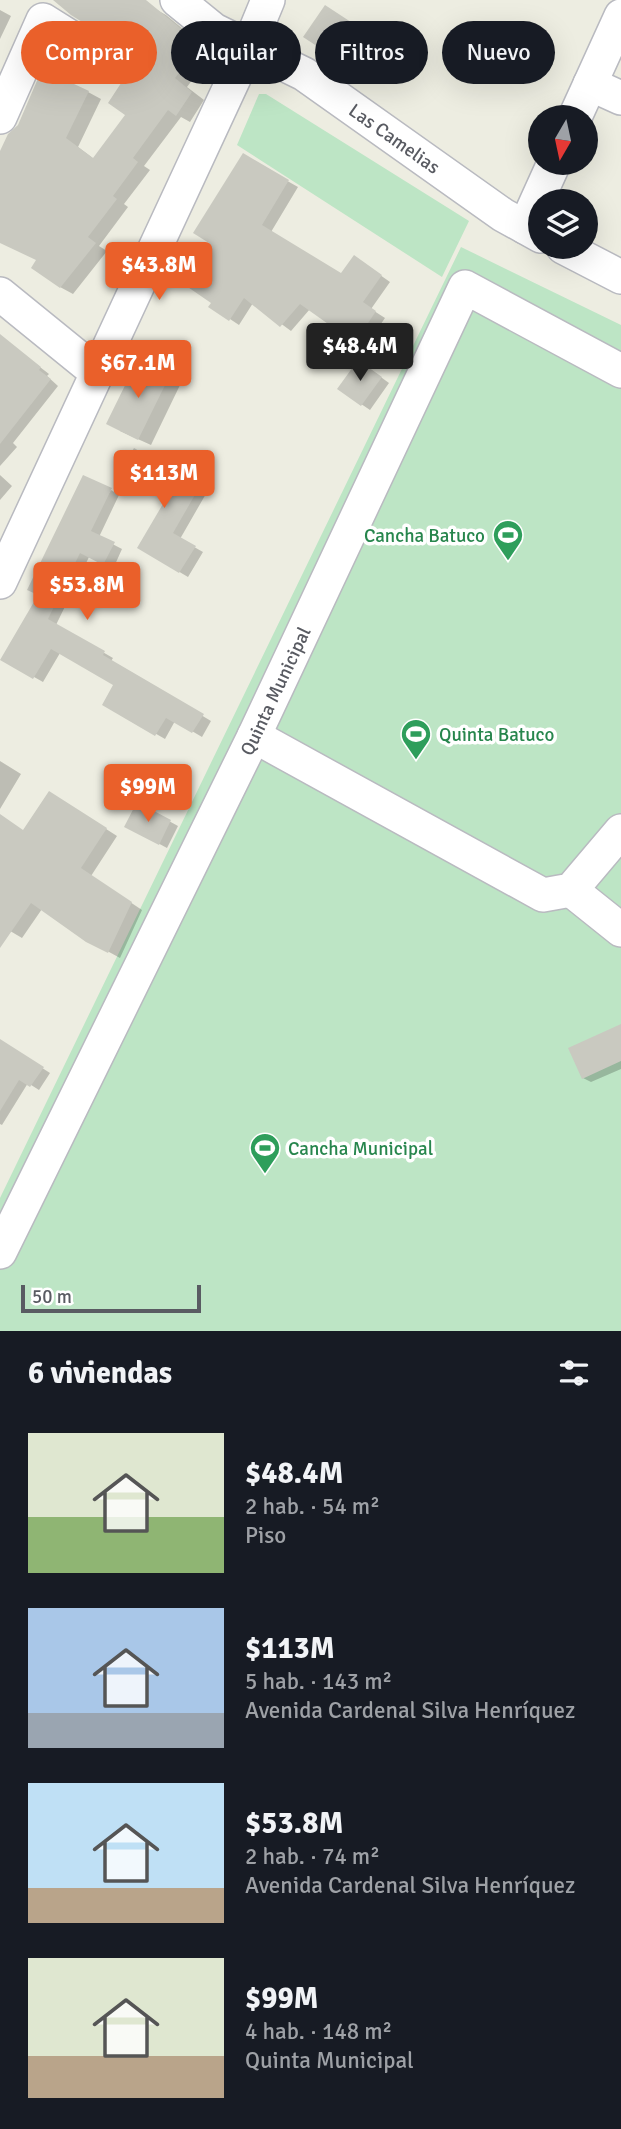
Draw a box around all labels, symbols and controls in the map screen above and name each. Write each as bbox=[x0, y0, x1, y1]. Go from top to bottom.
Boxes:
chip: Comprar bbox=[21, 21, 157, 84]
chip: Alquilar bbox=[171, 21, 301, 84]
chip: Filtros bbox=[315, 21, 428, 84]
chip: Nuevo bbox=[442, 21, 555, 84]
street label: Las Camelias bbox=[344, 99, 444, 180]
north arrow bbox=[528, 105, 598, 175]
map controls bbox=[528, 105, 598, 259]
button: layers bbox=[528, 189, 598, 259]
pin: $43.8M bbox=[102, 243, 216, 302]
text: $43.8M bbox=[121, 250, 197, 279]
pin: $48.4M bbox=[303, 324, 417, 383]
text: $48.4M bbox=[322, 331, 398, 360]
pin: $67.1M bbox=[81, 340, 195, 400]
text: $67.1M bbox=[100, 348, 176, 377]
pin: $113M bbox=[115, 450, 213, 510]
text: $113M bbox=[130, 458, 198, 487]
sports icon: Cancha Batuco bbox=[491, 518, 525, 562]
place label: Cancha Batuco bbox=[364, 524, 485, 548]
pin: $53.8M bbox=[30, 562, 144, 622]
text: $53.8M bbox=[49, 570, 125, 599]
street label: Quinta Municipal bbox=[235, 623, 317, 760]
sports icon: Quinta Batuco bbox=[399, 717, 433, 761]
place label: Quinta Batuco bbox=[439, 723, 554, 747]
pin: $99M bbox=[107, 764, 189, 824]
text: $99M bbox=[120, 772, 176, 801]
sports icon: Cancha Municipal bbox=[248, 1131, 282, 1175]
place label: Cancha Municipal bbox=[288, 1137, 433, 1161]
scale bar bbox=[21, 1282, 201, 1314]
text: 50 m bbox=[32, 1285, 72, 1309]
icon: filters bbox=[555, 1354, 593, 1392]
text: 6 viviendas bbox=[28, 1355, 172, 1392]
text: $48.4M bbox=[245, 1455, 343, 1492]
icon: home bbox=[84, 1461, 168, 1545]
text: 2 hab. · 54 m² bbox=[245, 1492, 380, 1521]
text: Piso bbox=[245, 1521, 286, 1550]
text: $113M bbox=[245, 1630, 335, 1667]
icon: home bbox=[84, 1636, 168, 1720]
text: 5 hab. · 143 m² bbox=[245, 1667, 392, 1696]
text: Avenida Cardenal Silva Henríquez bbox=[245, 1696, 575, 1725]
text: $53.8M bbox=[245, 1805, 343, 1842]
icon: home bbox=[84, 1811, 168, 1895]
text: 2 hab. · 74 m² bbox=[245, 1842, 380, 1871]
text: Avenida Cardenal Silva Henríquez bbox=[245, 1871, 575, 1900]
text: $99M bbox=[245, 1980, 319, 2017]
icon: home bbox=[84, 1986, 168, 2070]
text: 4 hab. · 148 m² bbox=[245, 2017, 392, 2046]
text: Quinta Municipal bbox=[245, 2046, 414, 2075]

